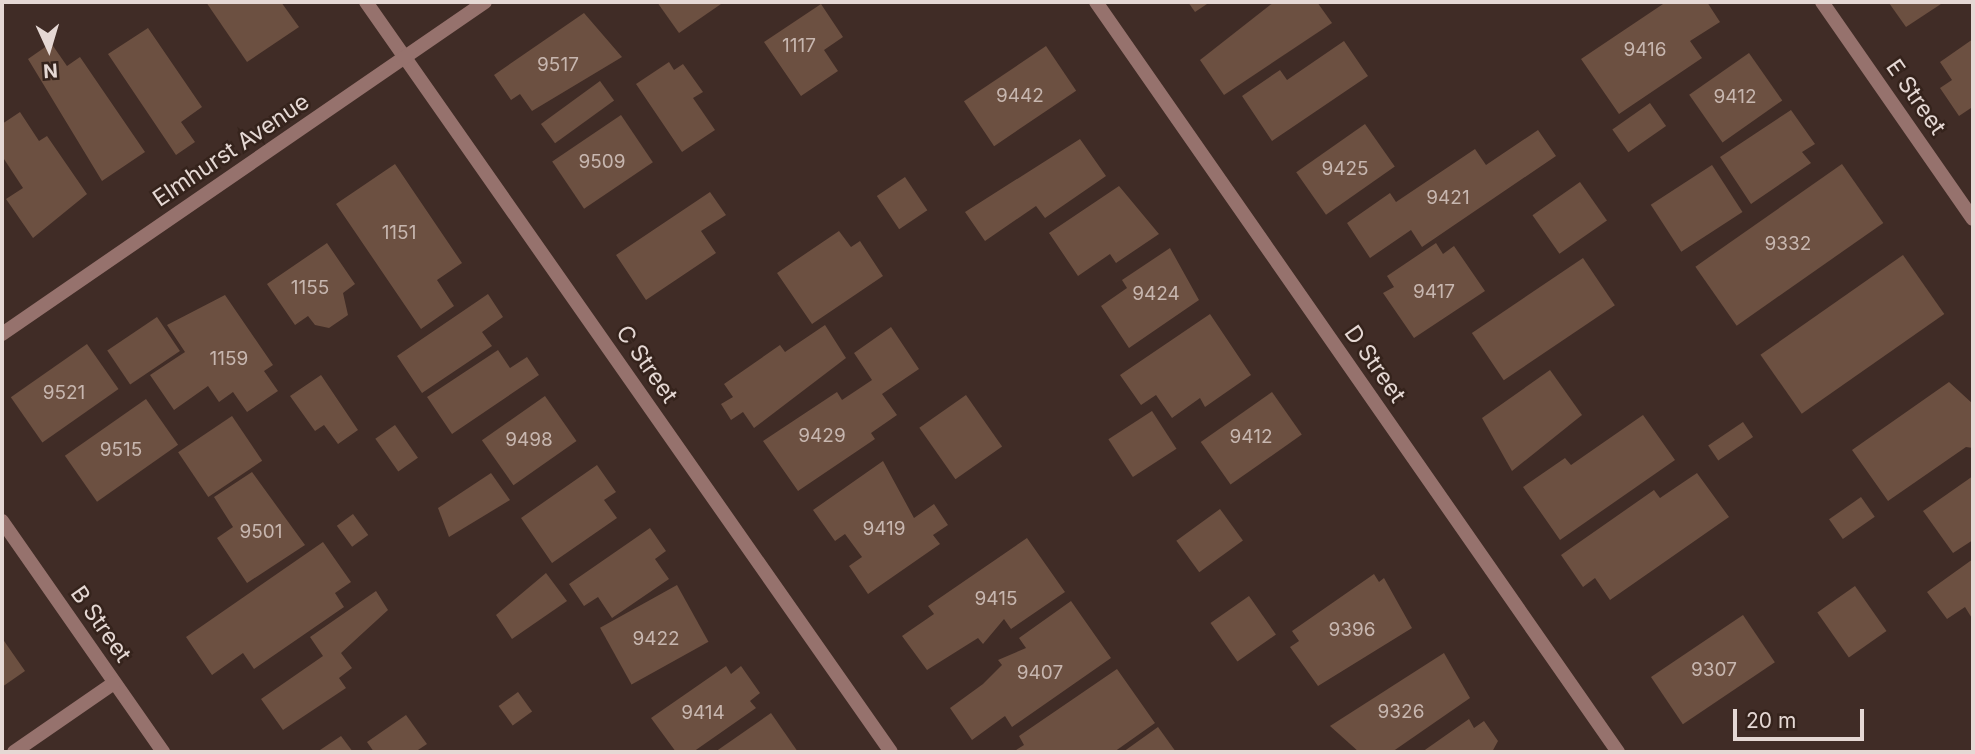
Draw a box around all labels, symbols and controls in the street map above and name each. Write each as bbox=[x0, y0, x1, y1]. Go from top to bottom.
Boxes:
north arrow bbox=[14, 14, 84, 84]
house number: 1117 bbox=[782, 35, 816, 57]
house number: 9416 bbox=[1623, 39, 1667, 61]
house number: 9517 bbox=[537, 54, 579, 76]
street label: E Street bbox=[1880, 54, 1952, 140]
text: N bbox=[42, 58, 59, 82]
house number: 9442 bbox=[996, 85, 1044, 107]
house number: 9412 bbox=[1713, 86, 1757, 108]
street label: Elmhurst Avenue bbox=[148, 88, 314, 212]
house number: 9509 bbox=[578, 151, 626, 173]
house number: 9425 bbox=[1321, 158, 1369, 180]
house number: 9421 bbox=[1426, 187, 1470, 209]
house number: 1151 bbox=[382, 222, 416, 244]
house number: 9332 bbox=[1765, 233, 1811, 255]
house number: 1155 bbox=[291, 277, 329, 299]
house number: 9417 bbox=[1413, 281, 1455, 303]
house number: 9424 bbox=[1132, 283, 1180, 305]
street label: C Street bbox=[610, 320, 684, 408]
street label: D Street bbox=[1338, 320, 1412, 408]
house number: 1159 bbox=[210, 348, 248, 370]
house number: 9521 bbox=[43, 382, 85, 404]
house number: 9429 bbox=[798, 425, 846, 447]
house number: 9412 bbox=[1229, 426, 1273, 448]
house number: 9498 bbox=[505, 429, 553, 451]
house number: 9515 bbox=[100, 439, 142, 461]
house number: 9419 bbox=[862, 518, 906, 540]
house number: 9501 bbox=[239, 521, 283, 543]
street label: B Street bbox=[65, 581, 137, 667]
house number: 9415 bbox=[975, 588, 1017, 610]
house number: 9396 bbox=[1328, 619, 1376, 641]
house number: 9422 bbox=[632, 628, 680, 650]
house number: 9307 bbox=[1691, 659, 1737, 681]
house number: 9407 bbox=[1017, 662, 1063, 684]
scale bar bbox=[1737, 694, 1868, 738]
house number: 9326 bbox=[1378, 701, 1424, 723]
house number: 9414 bbox=[681, 702, 725, 724]
text: 20 m bbox=[1746, 708, 1796, 733]

